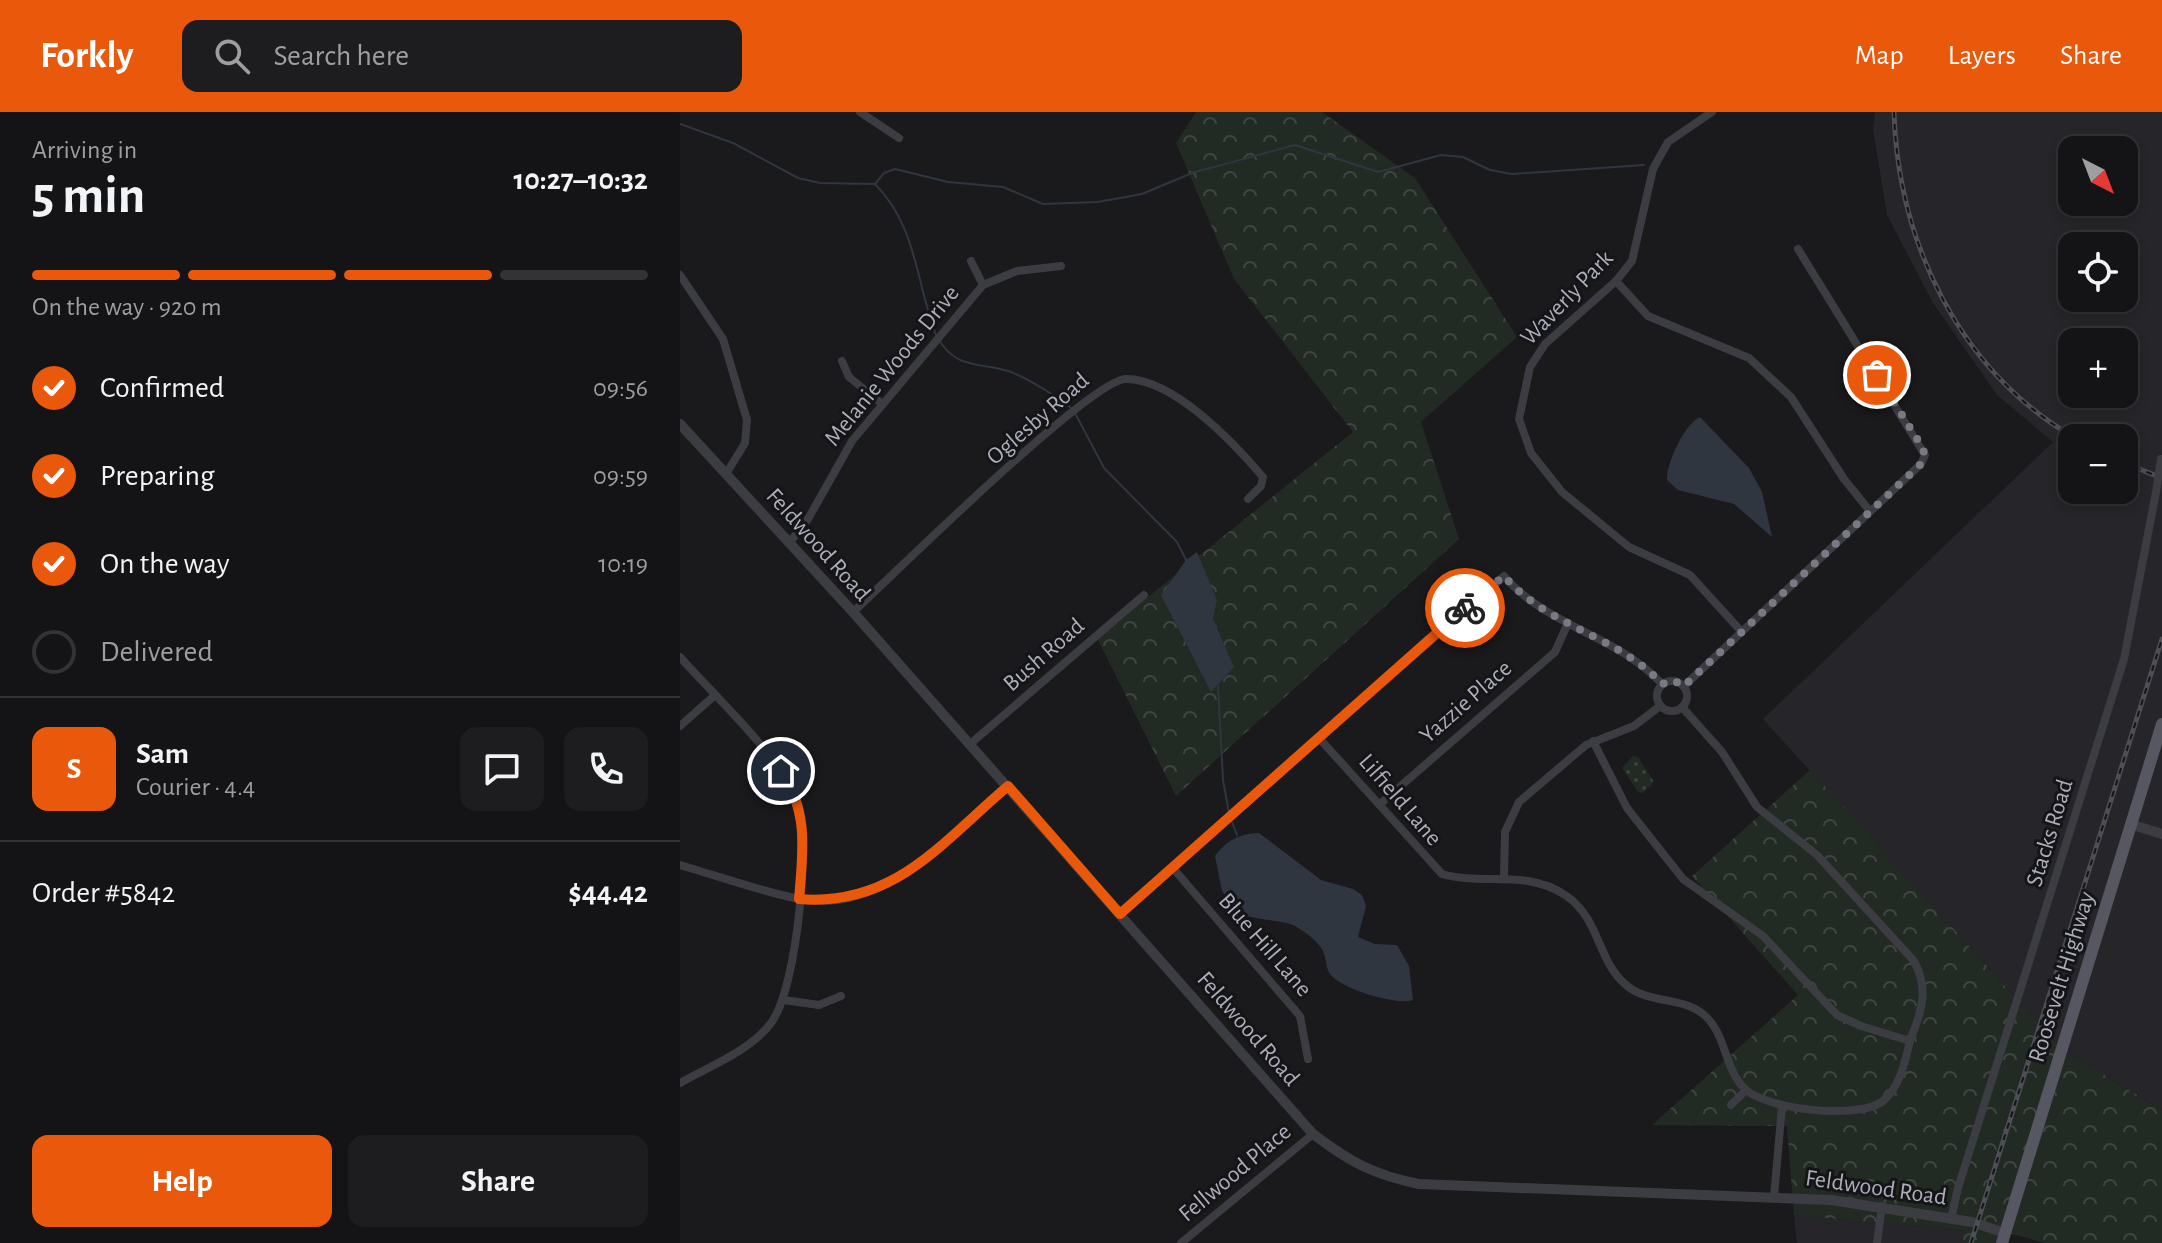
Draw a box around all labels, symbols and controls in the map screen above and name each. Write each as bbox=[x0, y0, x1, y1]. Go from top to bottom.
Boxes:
search box bbox=[182, 20, 742, 92]
icon: search bbox=[210, 34, 254, 78]
text: Forkly bbox=[40, 37, 134, 75]
text: Search here bbox=[274, 41, 409, 71]
text: Map bbox=[1855, 42, 1904, 70]
text: Layers bbox=[1948, 42, 2016, 70]
text: Share bbox=[2060, 42, 2122, 70]
north arrow bbox=[2058, 136, 2138, 216]
map controls bbox=[2058, 136, 2138, 504]
text: Arriving in bbox=[32, 137, 137, 163]
text: 10:27–10:32 bbox=[513, 165, 648, 195]
text: 5 min bbox=[32, 170, 145, 222]
button: locate bbox=[2058, 232, 2138, 312]
street label: Waverly Park bbox=[1516, 246, 1618, 350]
street label: Melanie Woods Drive bbox=[820, 281, 964, 451]
text: On the way · 920 m bbox=[32, 294, 222, 320]
button: + bbox=[2058, 328, 2138, 408]
pin bbox=[1843, 341, 1911, 409]
icon: bag bbox=[1855, 353, 1899, 397]
icon: check bbox=[32, 366, 76, 410]
street label: Oglesby Road bbox=[982, 368, 1094, 470]
text: Confirmed bbox=[100, 373, 224, 403]
text: 09:56 bbox=[593, 375, 648, 401]
button: − bbox=[2058, 424, 2138, 504]
icon: check bbox=[32, 454, 76, 498]
text: Preparing bbox=[100, 461, 215, 491]
text: 09:59 bbox=[593, 463, 648, 489]
street label: Feldwood Road bbox=[761, 484, 875, 606]
icon: check bbox=[32, 542, 76, 586]
text: On the way bbox=[100, 549, 229, 579]
text: 10:19 bbox=[598, 551, 648, 577]
courier bbox=[1425, 568, 1505, 648]
icon: bike bbox=[1443, 586, 1487, 630]
street label: Bush Road bbox=[999, 614, 1089, 696]
text: Delivered bbox=[100, 637, 213, 667]
street label: Yazzie Place bbox=[1416, 656, 1516, 748]
button: chat bbox=[460, 727, 544, 811]
button: phone bbox=[564, 727, 648, 811]
pin bbox=[747, 737, 815, 805]
text: Sam bbox=[136, 739, 189, 769]
icon: home bbox=[759, 749, 803, 793]
street label: Lilfield Lane bbox=[1354, 750, 1446, 850]
text: S bbox=[67, 754, 81, 784]
text: Courier · 4.4 bbox=[136, 774, 255, 800]
street label: Stacks Road bbox=[2022, 777, 2078, 889]
text: Order #5842 bbox=[32, 878, 175, 908]
text: $44.42 bbox=[568, 878, 648, 908]
street label: Blue Hill Lane bbox=[1214, 889, 1316, 1001]
street label: Roosevelt Highway bbox=[2025, 889, 2099, 1065]
street label: Feldwood Road bbox=[1192, 967, 1304, 1091]
street label: Fellwood Place bbox=[1174, 1119, 1296, 1227]
button: Help bbox=[32, 1135, 332, 1227]
button: Share bbox=[348, 1135, 648, 1227]
street label: Feldwood Road bbox=[1804, 1166, 1948, 1210]

